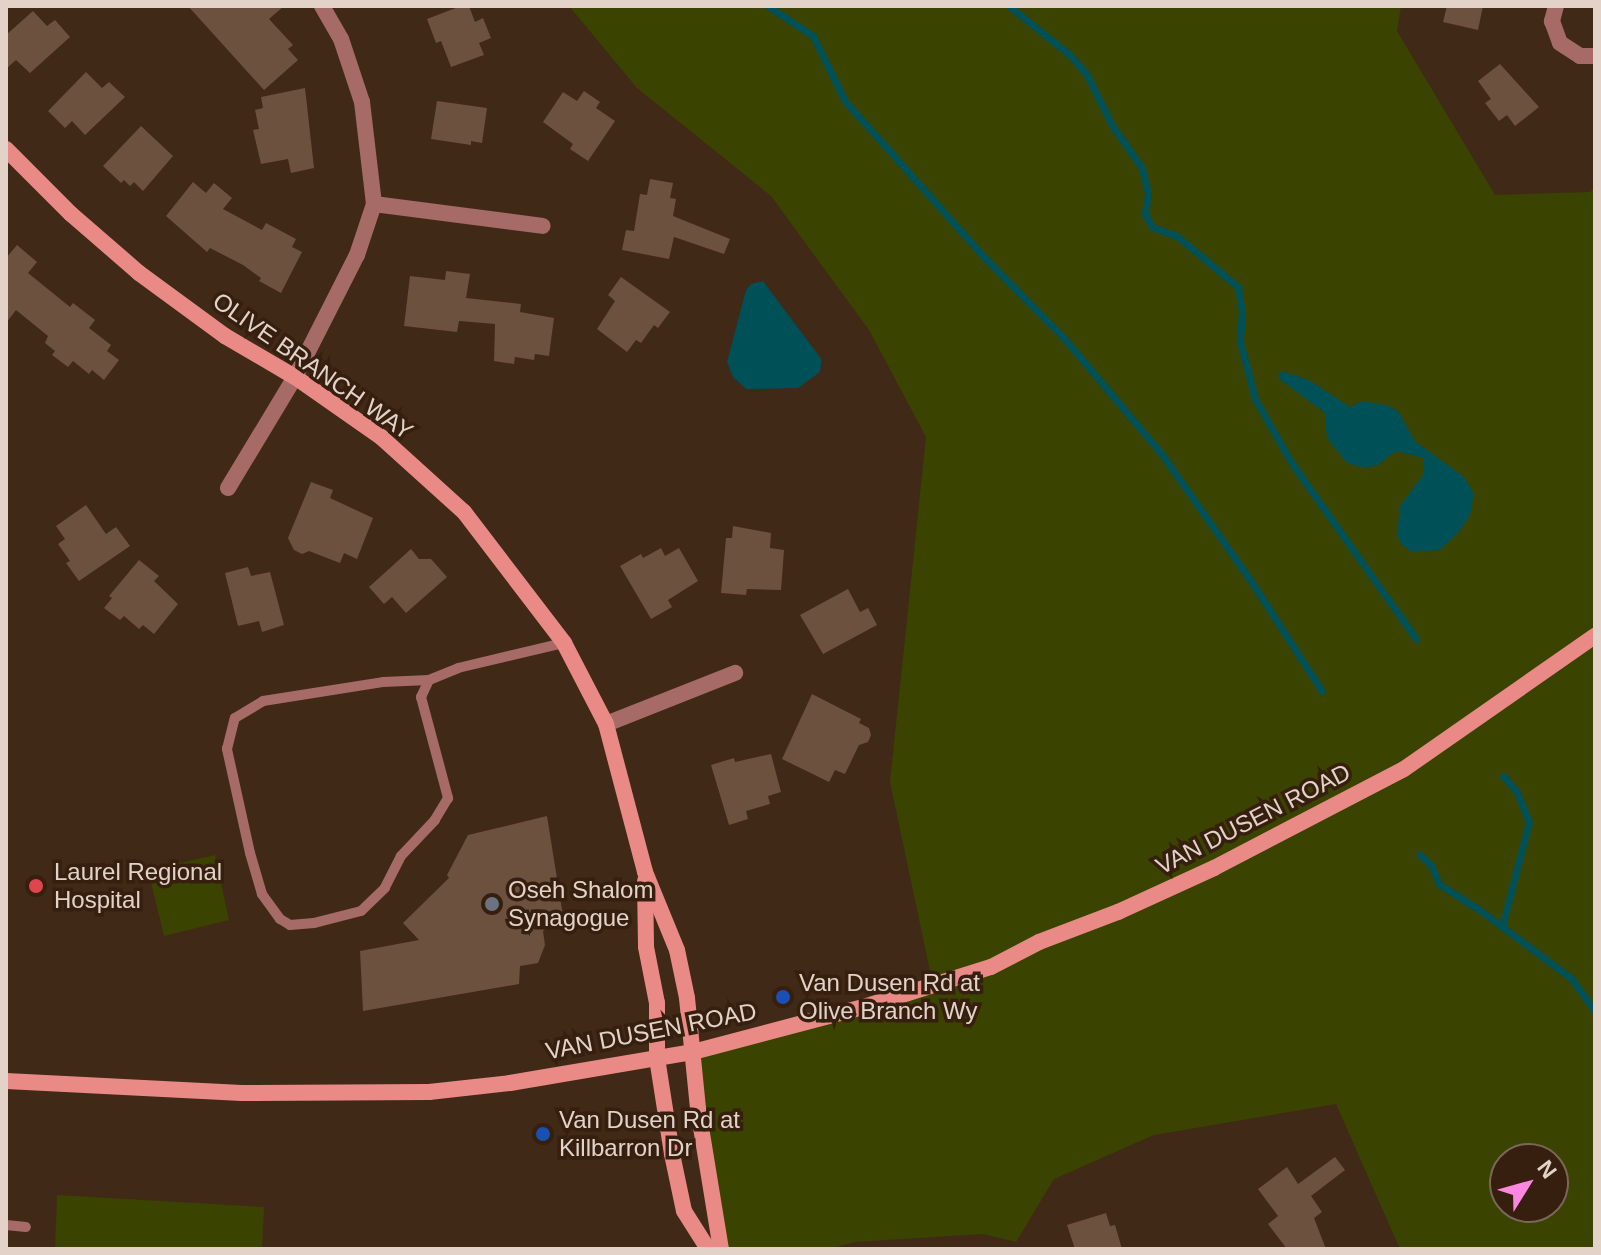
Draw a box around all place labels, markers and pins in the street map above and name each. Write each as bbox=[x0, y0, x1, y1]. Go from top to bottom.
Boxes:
place label: Laurel Regional Hospital bbox=[54, 858, 222, 914]
marker: Laurel Regional Hospital bbox=[25, 875, 47, 897]
place label: Oseh Shalom Synagogue bbox=[508, 876, 653, 932]
marker: Oseh Shalom Synagogue bbox=[483, 895, 501, 913]
place label: Van Dusen Rd at Olive Branch Wy bbox=[799, 969, 980, 1025]
marker: Van Dusen Rd at Olive Branch Wy bbox=[774, 988, 792, 1006]
place label: Van Dusen Rd at Killbarron Dr bbox=[559, 1106, 740, 1162]
marker: Van Dusen Rd at Killbarron Dr bbox=[534, 1125, 552, 1143]

